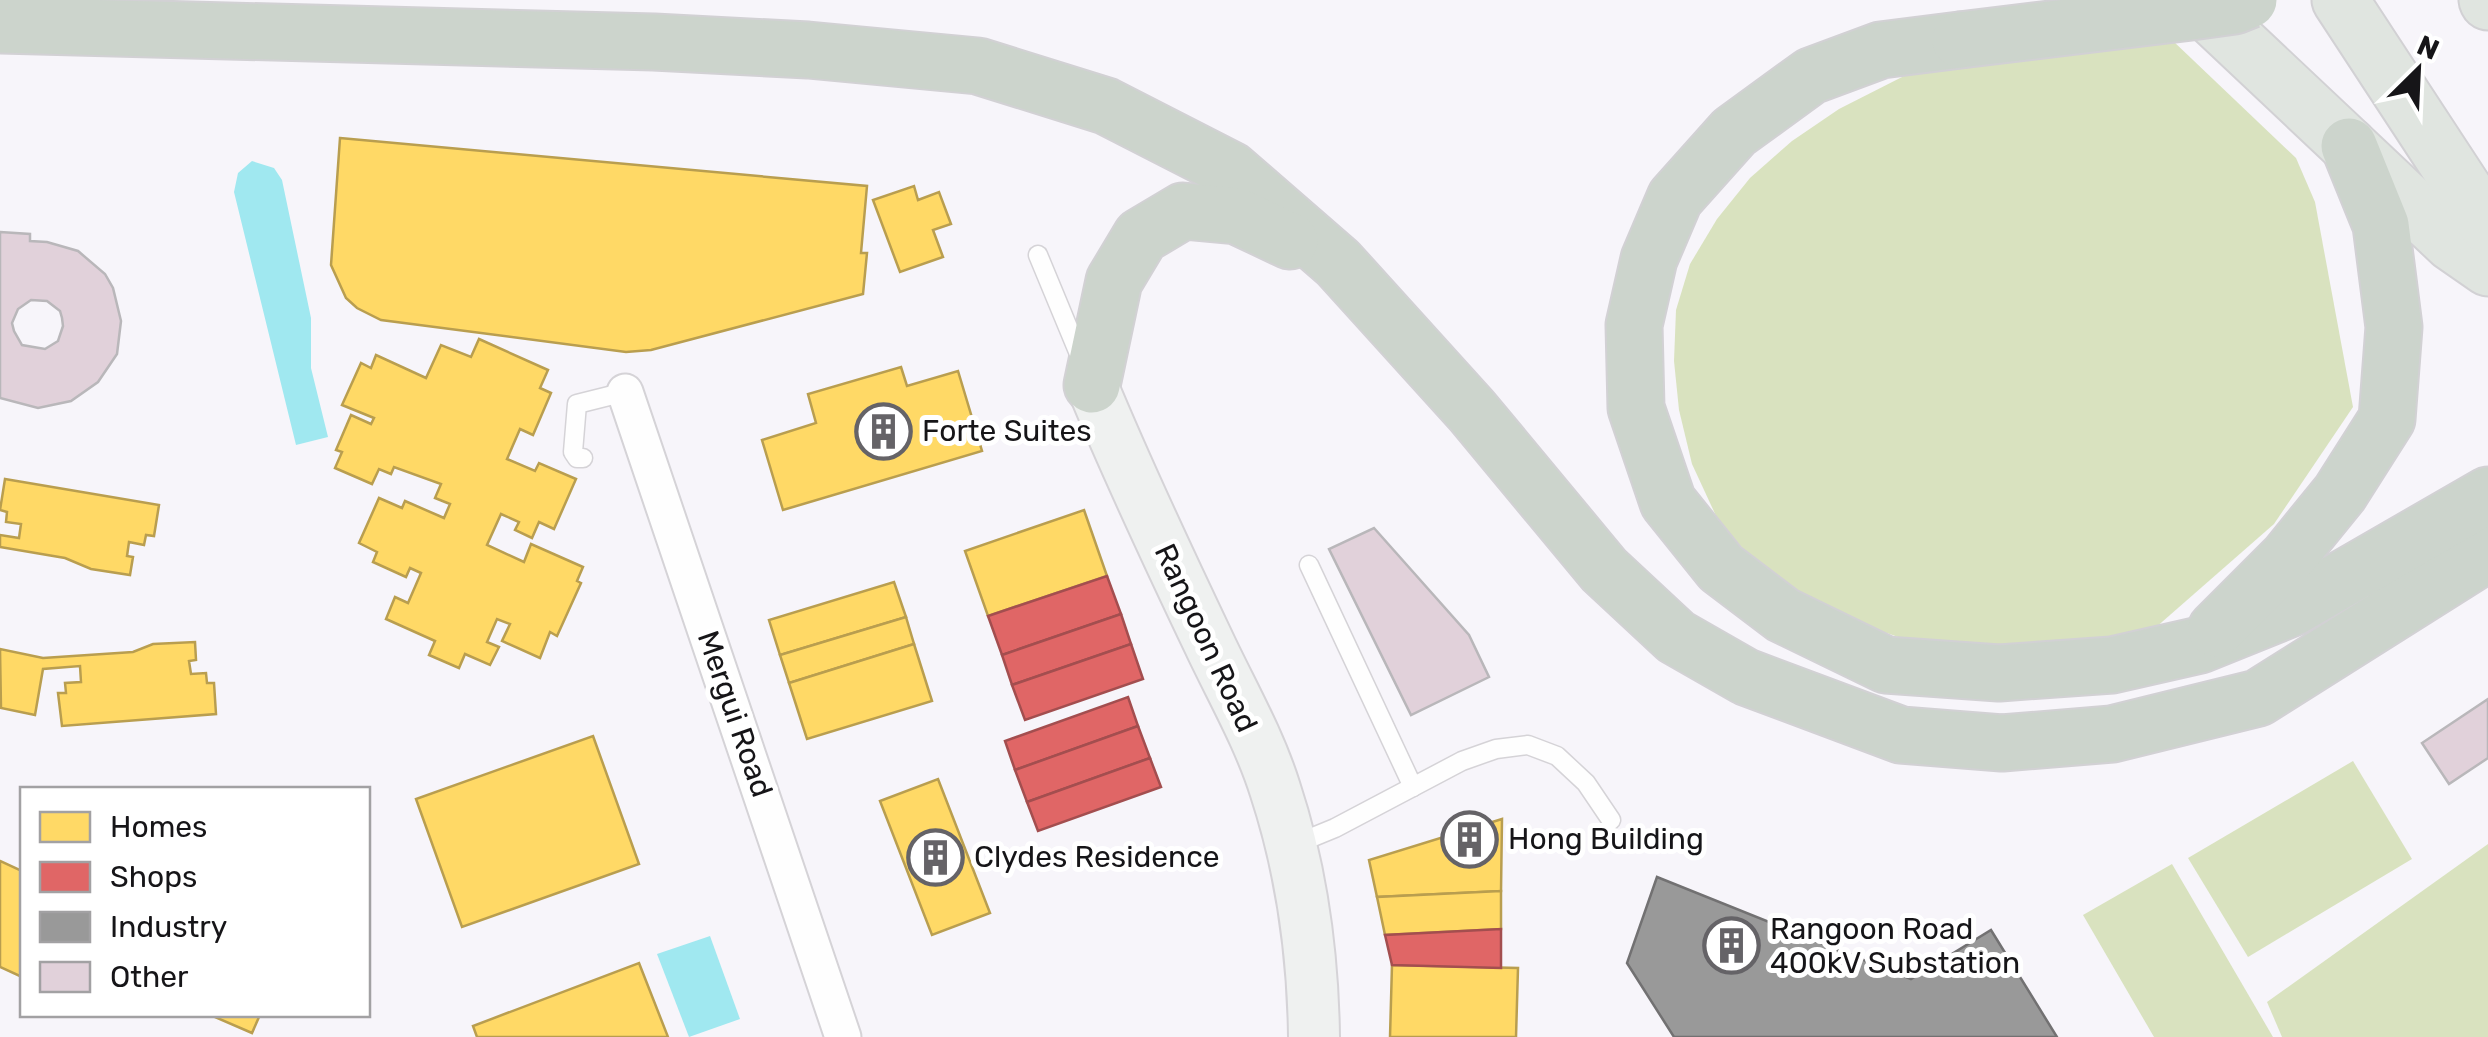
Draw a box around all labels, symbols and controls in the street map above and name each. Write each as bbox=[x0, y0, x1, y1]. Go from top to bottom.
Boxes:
north arrow bbox=[2368, 20, 2468, 120]
text: N bbox=[2412, 28, 2444, 67]
building icon: Forte Suites bbox=[853, 401, 913, 461]
place label: Forte Suites bbox=[922, 413, 1092, 449]
street label: Rangoon Road bbox=[1147, 538, 1265, 738]
street label: Mergui Road bbox=[690, 626, 780, 802]
legend bbox=[20, 787, 370, 1017]
text: Homes bbox=[110, 809, 207, 845]
building icon: Hong Building bbox=[1439, 809, 1499, 869]
place label: Hong Building bbox=[1508, 821, 1704, 857]
building icon: Clydes Residence bbox=[905, 827, 965, 887]
place label: Clydes Residence bbox=[974, 839, 1220, 875]
text: Shops bbox=[110, 859, 197, 895]
text: Industry bbox=[110, 909, 227, 945]
place label: Rangoon Road 400kV Substation bbox=[1770, 911, 2020, 981]
building icon: Rangoon Road 400kV Substation bbox=[1701, 916, 1761, 976]
text: Other bbox=[110, 959, 189, 995]

